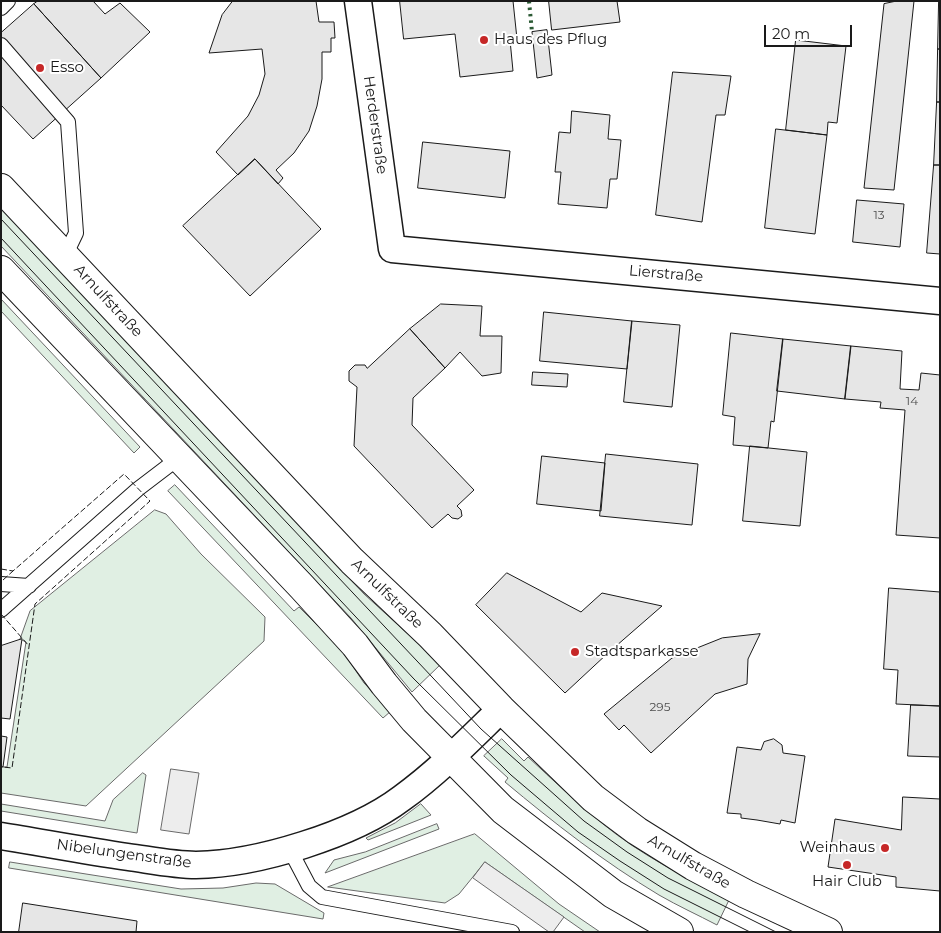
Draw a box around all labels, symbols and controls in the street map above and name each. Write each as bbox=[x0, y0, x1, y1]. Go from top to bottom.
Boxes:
scale bar bbox=[766, 15, 854, 47]
text: 20 m bbox=[772, 24, 810, 43]
place label: Haus des Pflug bbox=[494, 31, 607, 49]
marker: Haus des Pflug bbox=[478, 34, 490, 46]
place label: Esso bbox=[50, 59, 84, 77]
marker: Esso bbox=[34, 62, 46, 74]
street label: Herderstraße bbox=[359, 75, 391, 175]
house number: 13 bbox=[873, 208, 885, 222]
street label: Arnulfstraße bbox=[70, 261, 146, 341]
street label: Lierstraße bbox=[628, 262, 704, 286]
house number: 14 bbox=[906, 394, 918, 408]
street label: Arnulfstraße bbox=[347, 555, 427, 633]
place label: Stadtsparkasse bbox=[585, 643, 699, 661]
marker: Stadtsparkasse bbox=[569, 646, 581, 658]
house number: 295 bbox=[650, 700, 670, 714]
street label: Arnulfstraße bbox=[644, 831, 734, 893]
street label: Nibelungenstraße bbox=[55, 836, 193, 872]
place label: Weinhaus bbox=[800, 839, 875, 857]
marker: Weinhaus bbox=[879, 842, 891, 854]
marker: Hair Club bbox=[841, 859, 853, 871]
place label: Hair Club bbox=[812, 873, 882, 891]

